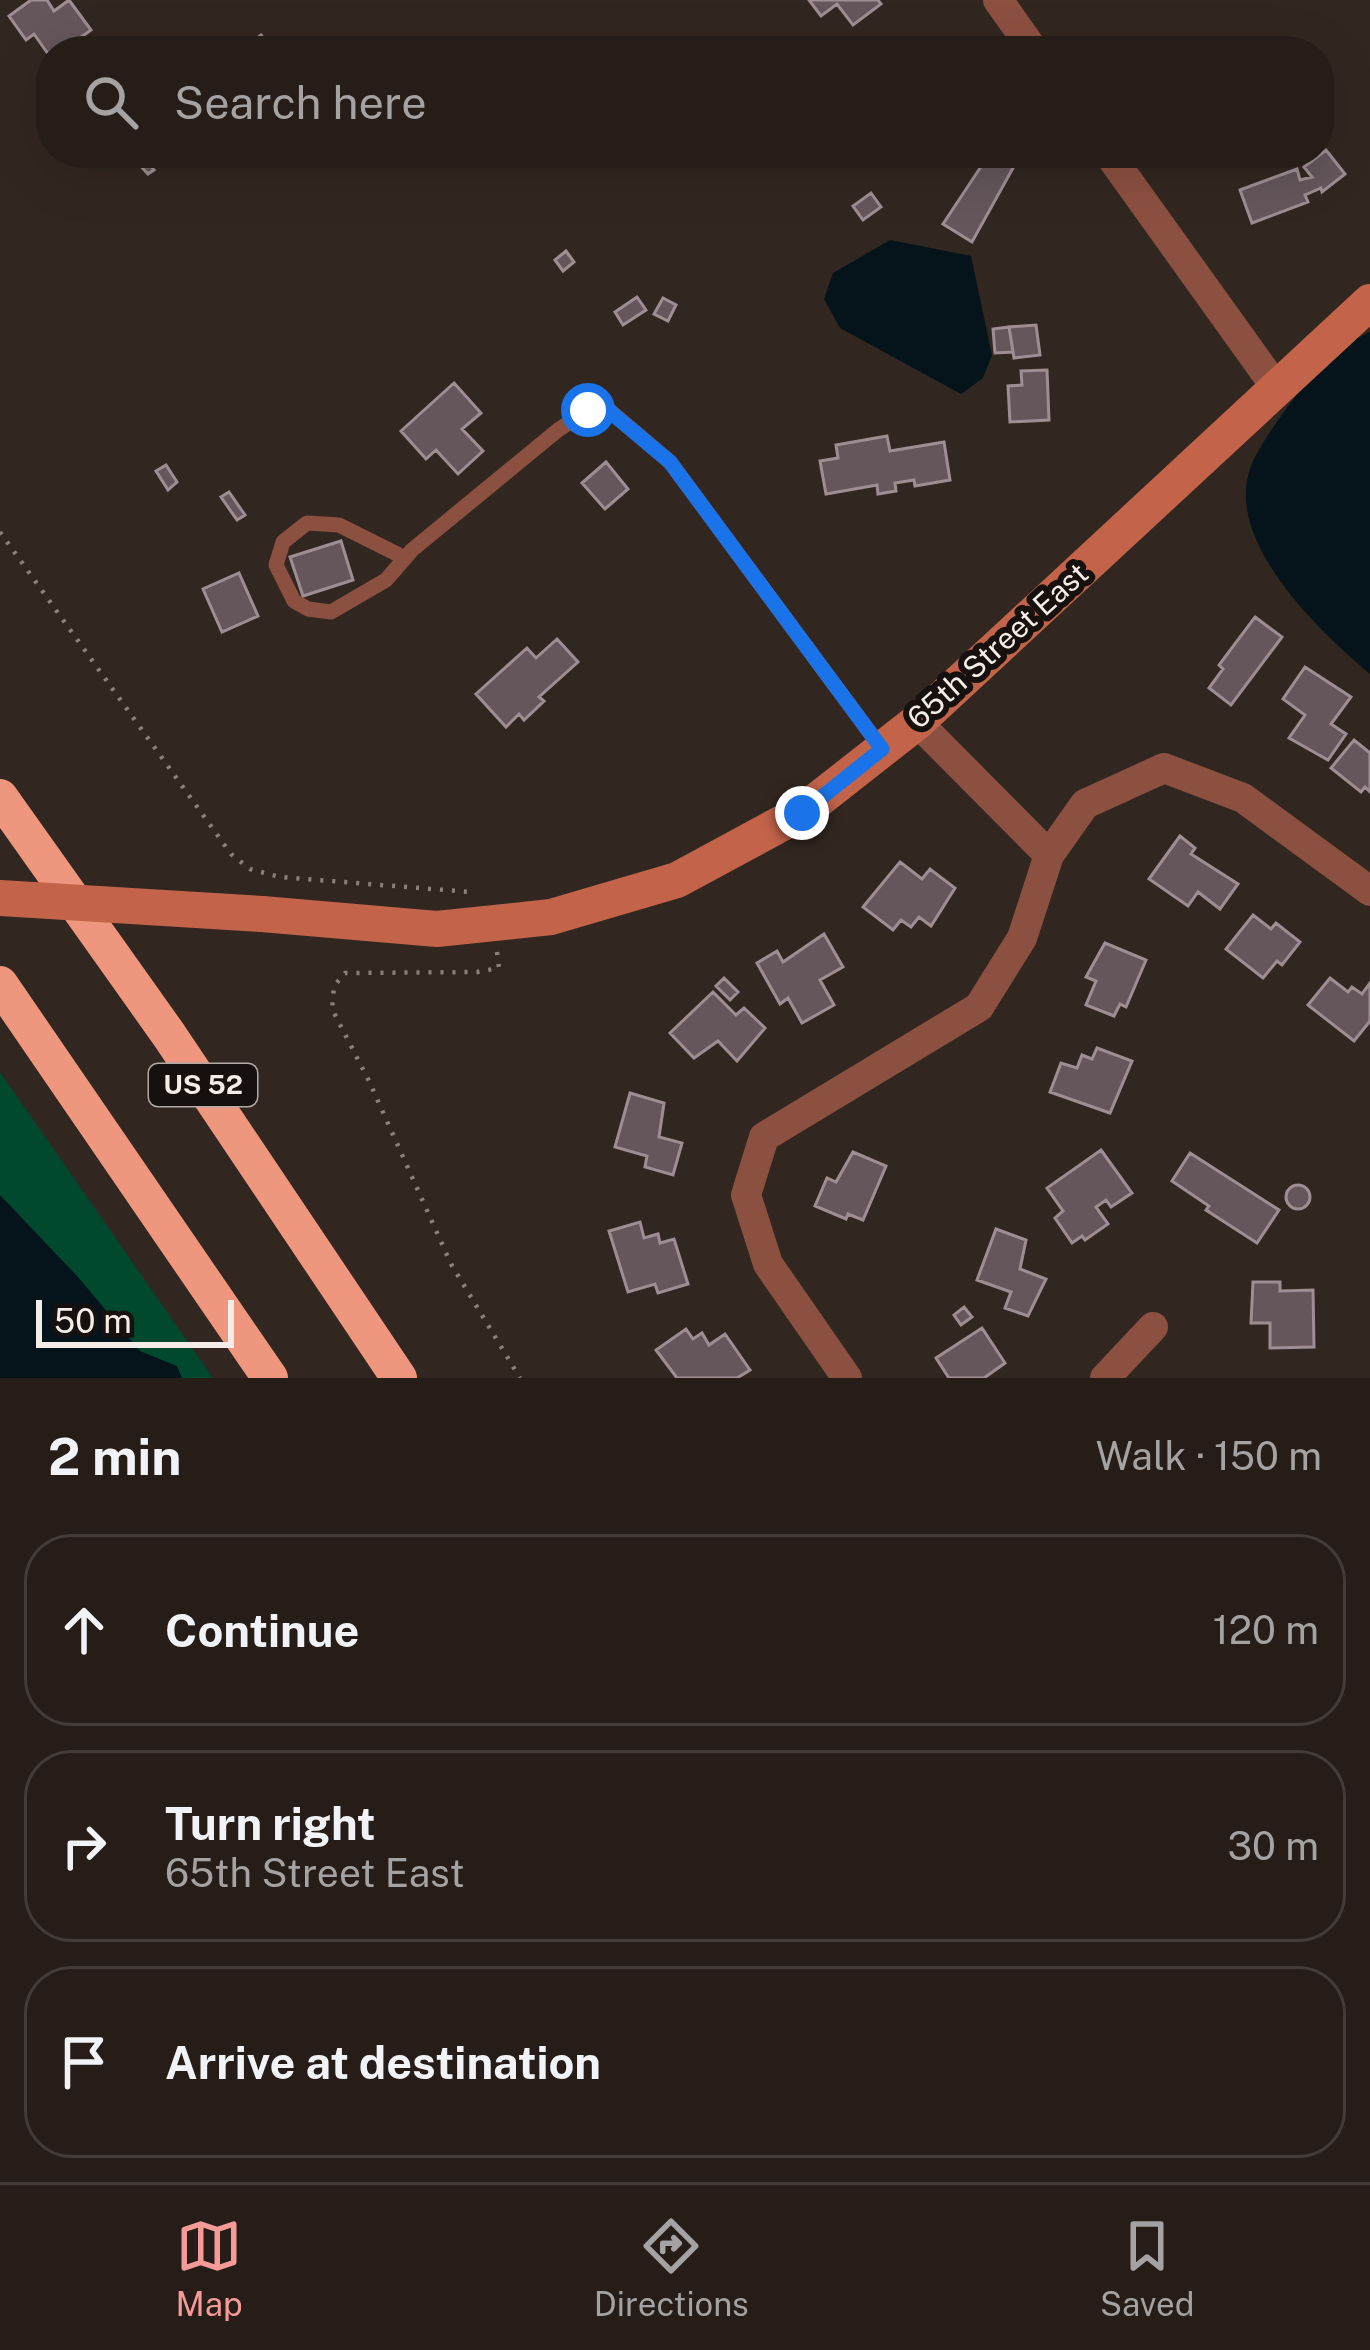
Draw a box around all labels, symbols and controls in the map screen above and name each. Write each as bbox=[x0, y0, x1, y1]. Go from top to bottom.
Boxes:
search box bbox=[36, 36, 1334, 168]
icon: search bbox=[78, 69, 144, 135]
text: Search here bbox=[174, 76, 427, 129]
route start bbox=[561, 383, 615, 437]
street label: 65th Street East bbox=[900, 555, 1095, 736]
route end bbox=[775, 786, 829, 840]
road number: US 52 bbox=[149, 1064, 257, 1106]
scale bar bbox=[36, 1294, 234, 1347]
text: 50 m bbox=[54, 1302, 132, 1340]
text: 2 min bbox=[48, 1427, 182, 1486]
text: Walk · 150 m bbox=[1096, 1433, 1322, 1479]
icon: ahead bbox=[51, 1597, 117, 1663]
text: Continue bbox=[165, 1604, 359, 1657]
text: 120 m bbox=[1213, 1607, 1319, 1653]
text: Turn right bbox=[165, 1797, 376, 1850]
icon: right bbox=[51, 1813, 117, 1879]
text: 30 m bbox=[1228, 1823, 1319, 1869]
text: 65th Street East bbox=[165, 1850, 465, 1896]
icon: arrive bbox=[51, 2029, 117, 2095]
text: Arrive at destination bbox=[165, 2036, 601, 2089]
tab: Map bbox=[176, 2213, 243, 2323]
tab: Directions bbox=[594, 2213, 749, 2323]
tab: Saved bbox=[1100, 2213, 1194, 2323]

